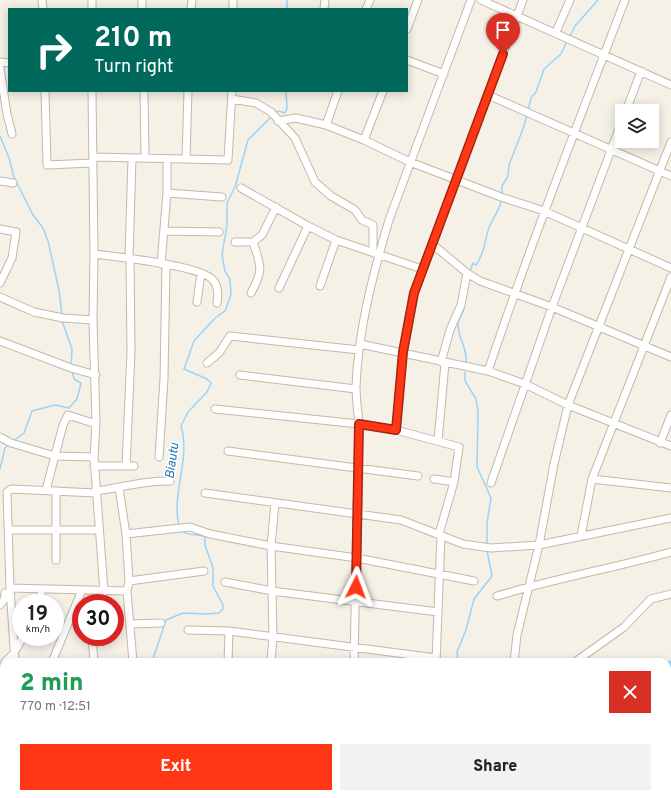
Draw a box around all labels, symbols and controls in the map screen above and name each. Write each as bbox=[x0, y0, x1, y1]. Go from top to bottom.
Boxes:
pin bbox=[486, 13, 520, 54]
icon: arrive bbox=[492, 19, 514, 41]
text: 210 m bbox=[94, 21, 172, 57]
icon: right bbox=[28, 24, 80, 76]
text: Turn right bbox=[94, 56, 174, 79]
map controls bbox=[615, 104, 659, 148]
button: layers bbox=[615, 104, 659, 148]
water label: Biautu bbox=[163, 441, 184, 480]
position arrow bbox=[335, 566, 377, 608]
speed limit sign: 30 bbox=[72, 594, 124, 646]
text: 19 bbox=[28, 602, 48, 628]
text: km/h bbox=[26, 623, 50, 636]
text: 2 min bbox=[20, 669, 84, 699]
button: close bbox=[609, 671, 651, 713]
text: 770 m · 12:51 bbox=[20, 699, 91, 715]
button: Exit bbox=[20, 744, 332, 790]
button: Share bbox=[340, 744, 651, 790]

